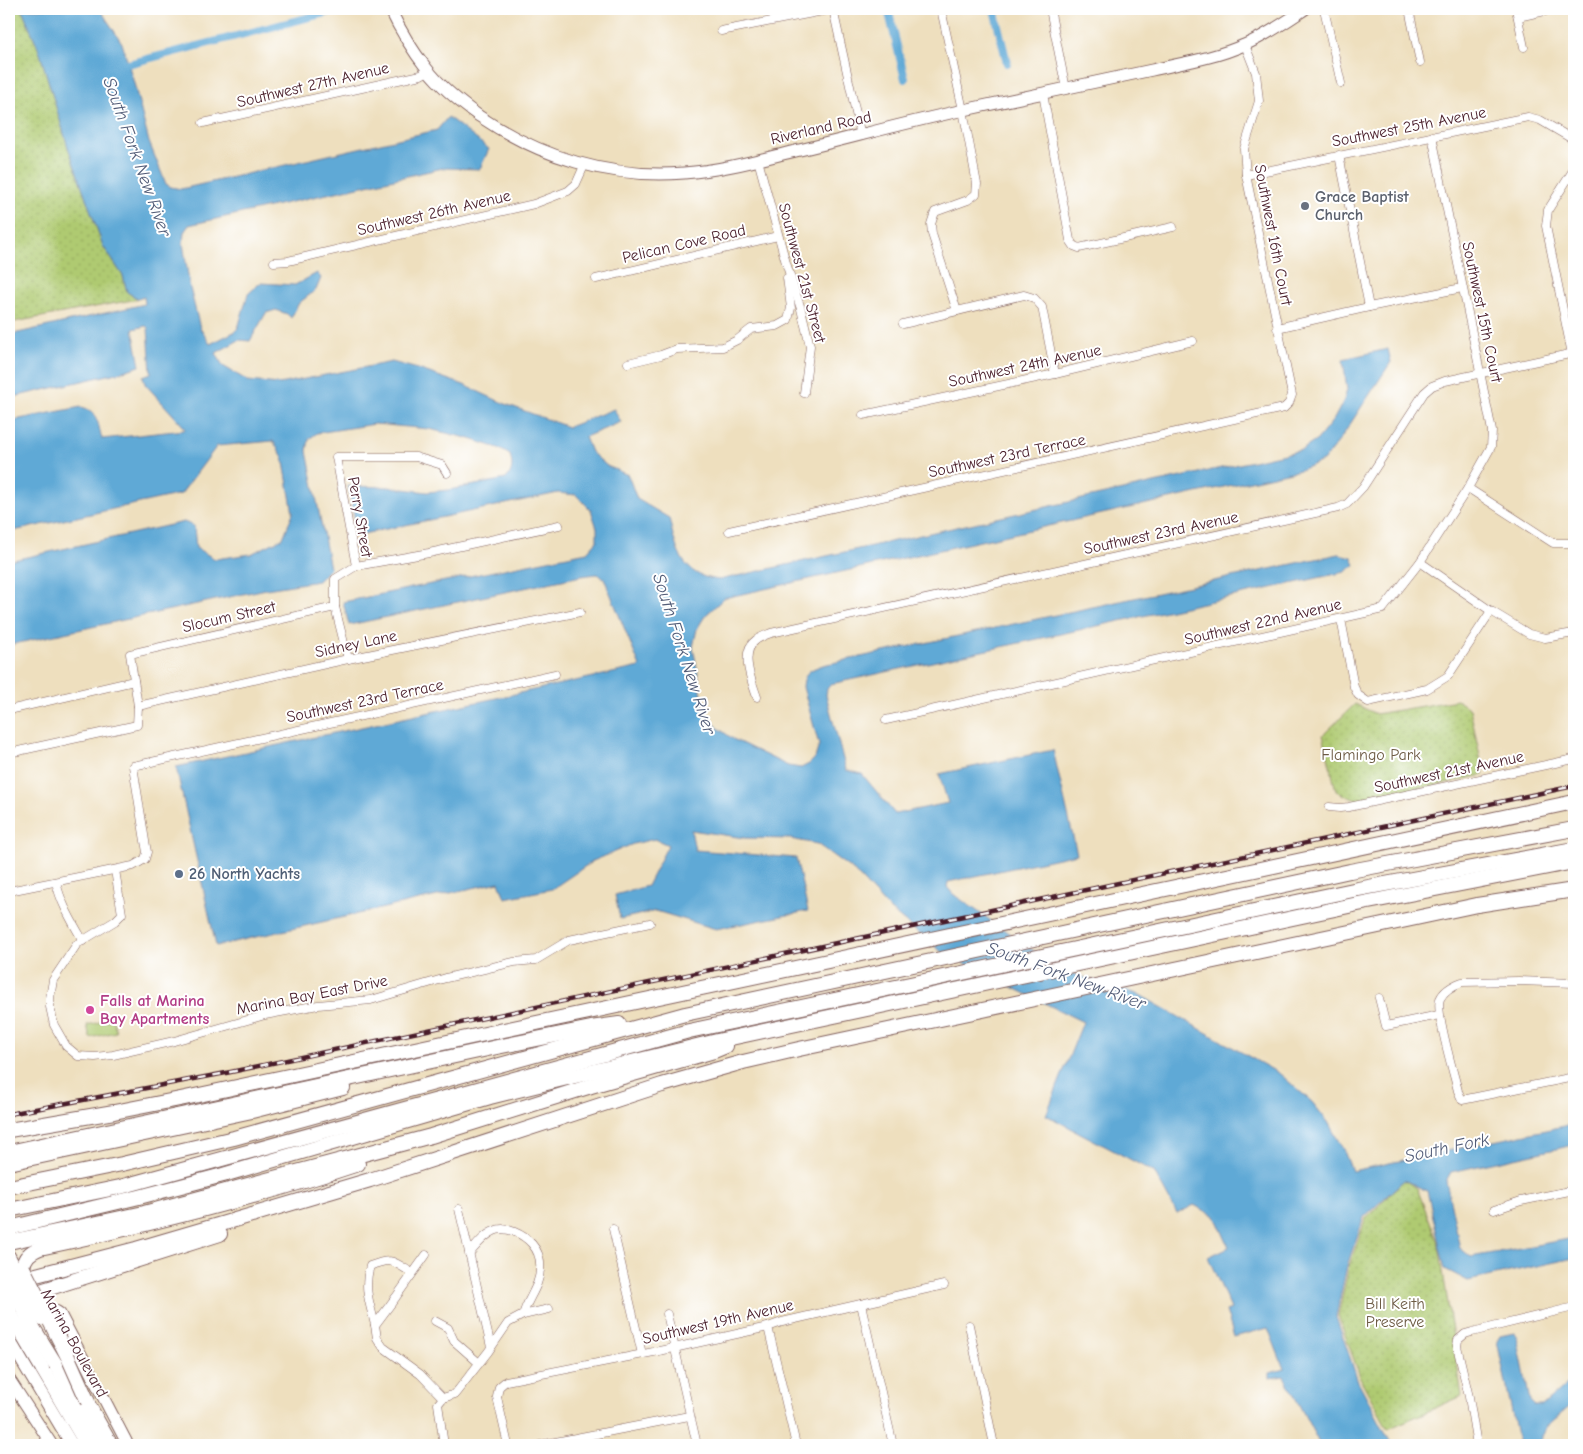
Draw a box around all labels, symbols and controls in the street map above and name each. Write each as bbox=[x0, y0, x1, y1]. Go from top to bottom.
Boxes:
street label: Southwest 27th Avenue bbox=[235, 59, 391, 111]
water label: South Fork New River bbox=[98, 74, 176, 240]
street label: Southwest 25th Avenue bbox=[1330, 103, 1488, 151]
street label: Riverland Road bbox=[769, 108, 873, 148]
street label: Southwest 16th Court bbox=[1250, 163, 1296, 308]
street label: Southwest 26th Avenue bbox=[356, 187, 512, 239]
place label: Grace Baptist Church bbox=[1315, 188, 1410, 224]
marker: Grace Baptist Church bbox=[1299, 200, 1311, 212]
street label: Southwest 21st Street bbox=[775, 201, 829, 345]
street label: Pelican Cove Road bbox=[621, 221, 747, 267]
street label: Southwest 15th Court bbox=[1458, 240, 1506, 384]
street label: Southwest 24th Avenue bbox=[947, 341, 1103, 391]
street label: Southwest 23rd Terrace bbox=[927, 431, 1087, 481]
street label: Perry Street bbox=[344, 475, 376, 559]
street label: Southwest 23rd Avenue bbox=[1082, 508, 1240, 558]
water label: South Fork New River bbox=[648, 571, 720, 738]
street label: Southwest 22nd Avenue bbox=[1183, 595, 1343, 649]
street label: Slocum Street bbox=[181, 597, 278, 636]
street label: Sidney Lane bbox=[313, 627, 399, 661]
street label: Southwest 23rd Terrace bbox=[285, 676, 445, 726]
park label: Flamingo Park bbox=[1321, 746, 1421, 764]
street label: Southwest 21st Avenue bbox=[1373, 747, 1525, 797]
place label: 26 North Yachts bbox=[189, 865, 300, 883]
marker: 26 North Yachts bbox=[173, 868, 185, 880]
water label: South Fork New River bbox=[983, 937, 1149, 1015]
street label: Marina Bay East Drive bbox=[235, 972, 389, 1018]
place label: Falls at Marina Bay Apartments bbox=[100, 992, 209, 1028]
marker: Falls at Marina Bay Apartments bbox=[84, 1004, 96, 1016]
water label: South Fork bbox=[1403, 1129, 1491, 1167]
street label: Marina Boulevard bbox=[37, 1286, 111, 1400]
park label: Bill Keith Preserve bbox=[1365, 1295, 1425, 1331]
street label: Southwest 19th Avenue bbox=[641, 1296, 795, 1348]

